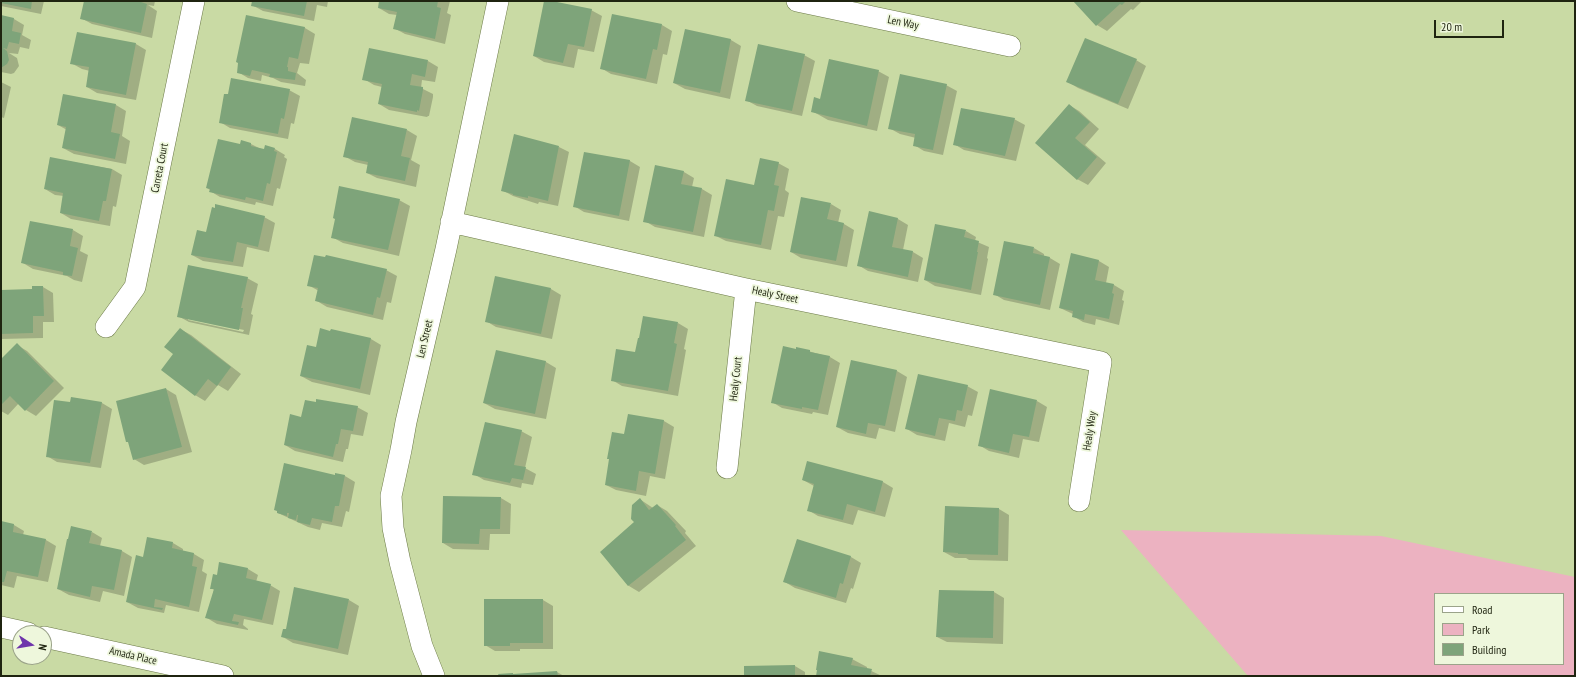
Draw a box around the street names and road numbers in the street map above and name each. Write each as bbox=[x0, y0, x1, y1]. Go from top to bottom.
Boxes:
street label: Len Way bbox=[886, 13, 920, 33]
street label: Carreta Court bbox=[149, 142, 171, 194]
street label: Healy Street bbox=[751, 284, 799, 306]
street label: Len Street bbox=[414, 319, 436, 359]
street label: Healy Court bbox=[727, 356, 745, 402]
street label: Healy Way bbox=[1080, 410, 1100, 452]
street label: Amada Place bbox=[108, 644, 158, 668]

